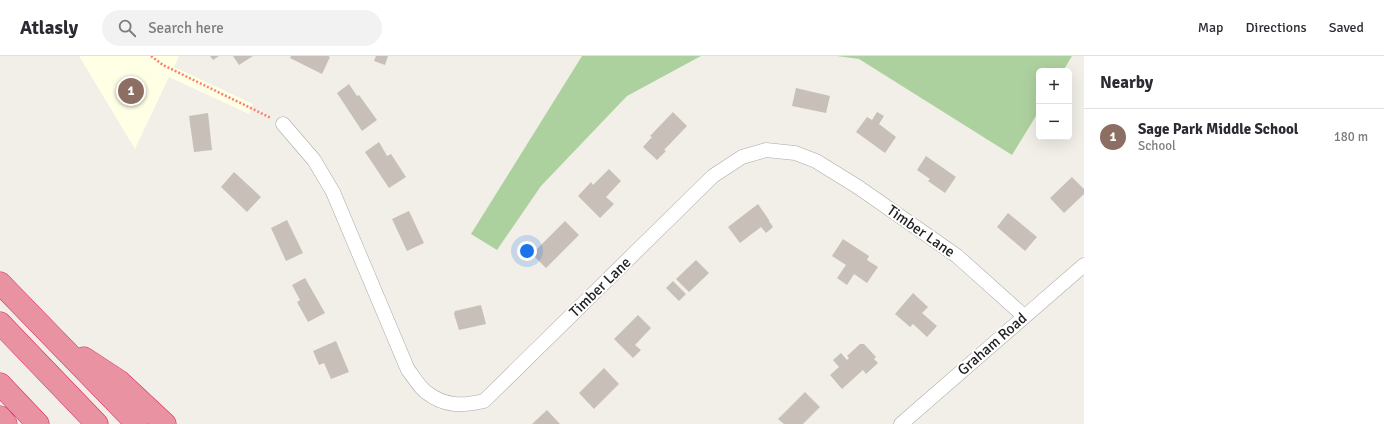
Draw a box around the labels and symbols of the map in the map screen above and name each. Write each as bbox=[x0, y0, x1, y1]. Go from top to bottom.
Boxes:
pin: 1 bbox=[118, 76, 144, 106]
street label: Timber Lane bbox=[884, 201, 958, 261]
your location bbox=[517, 241, 537, 261]
street label: Timber Lane bbox=[565, 253, 635, 321]
street label: Graham Road bbox=[954, 309, 1030, 379]

